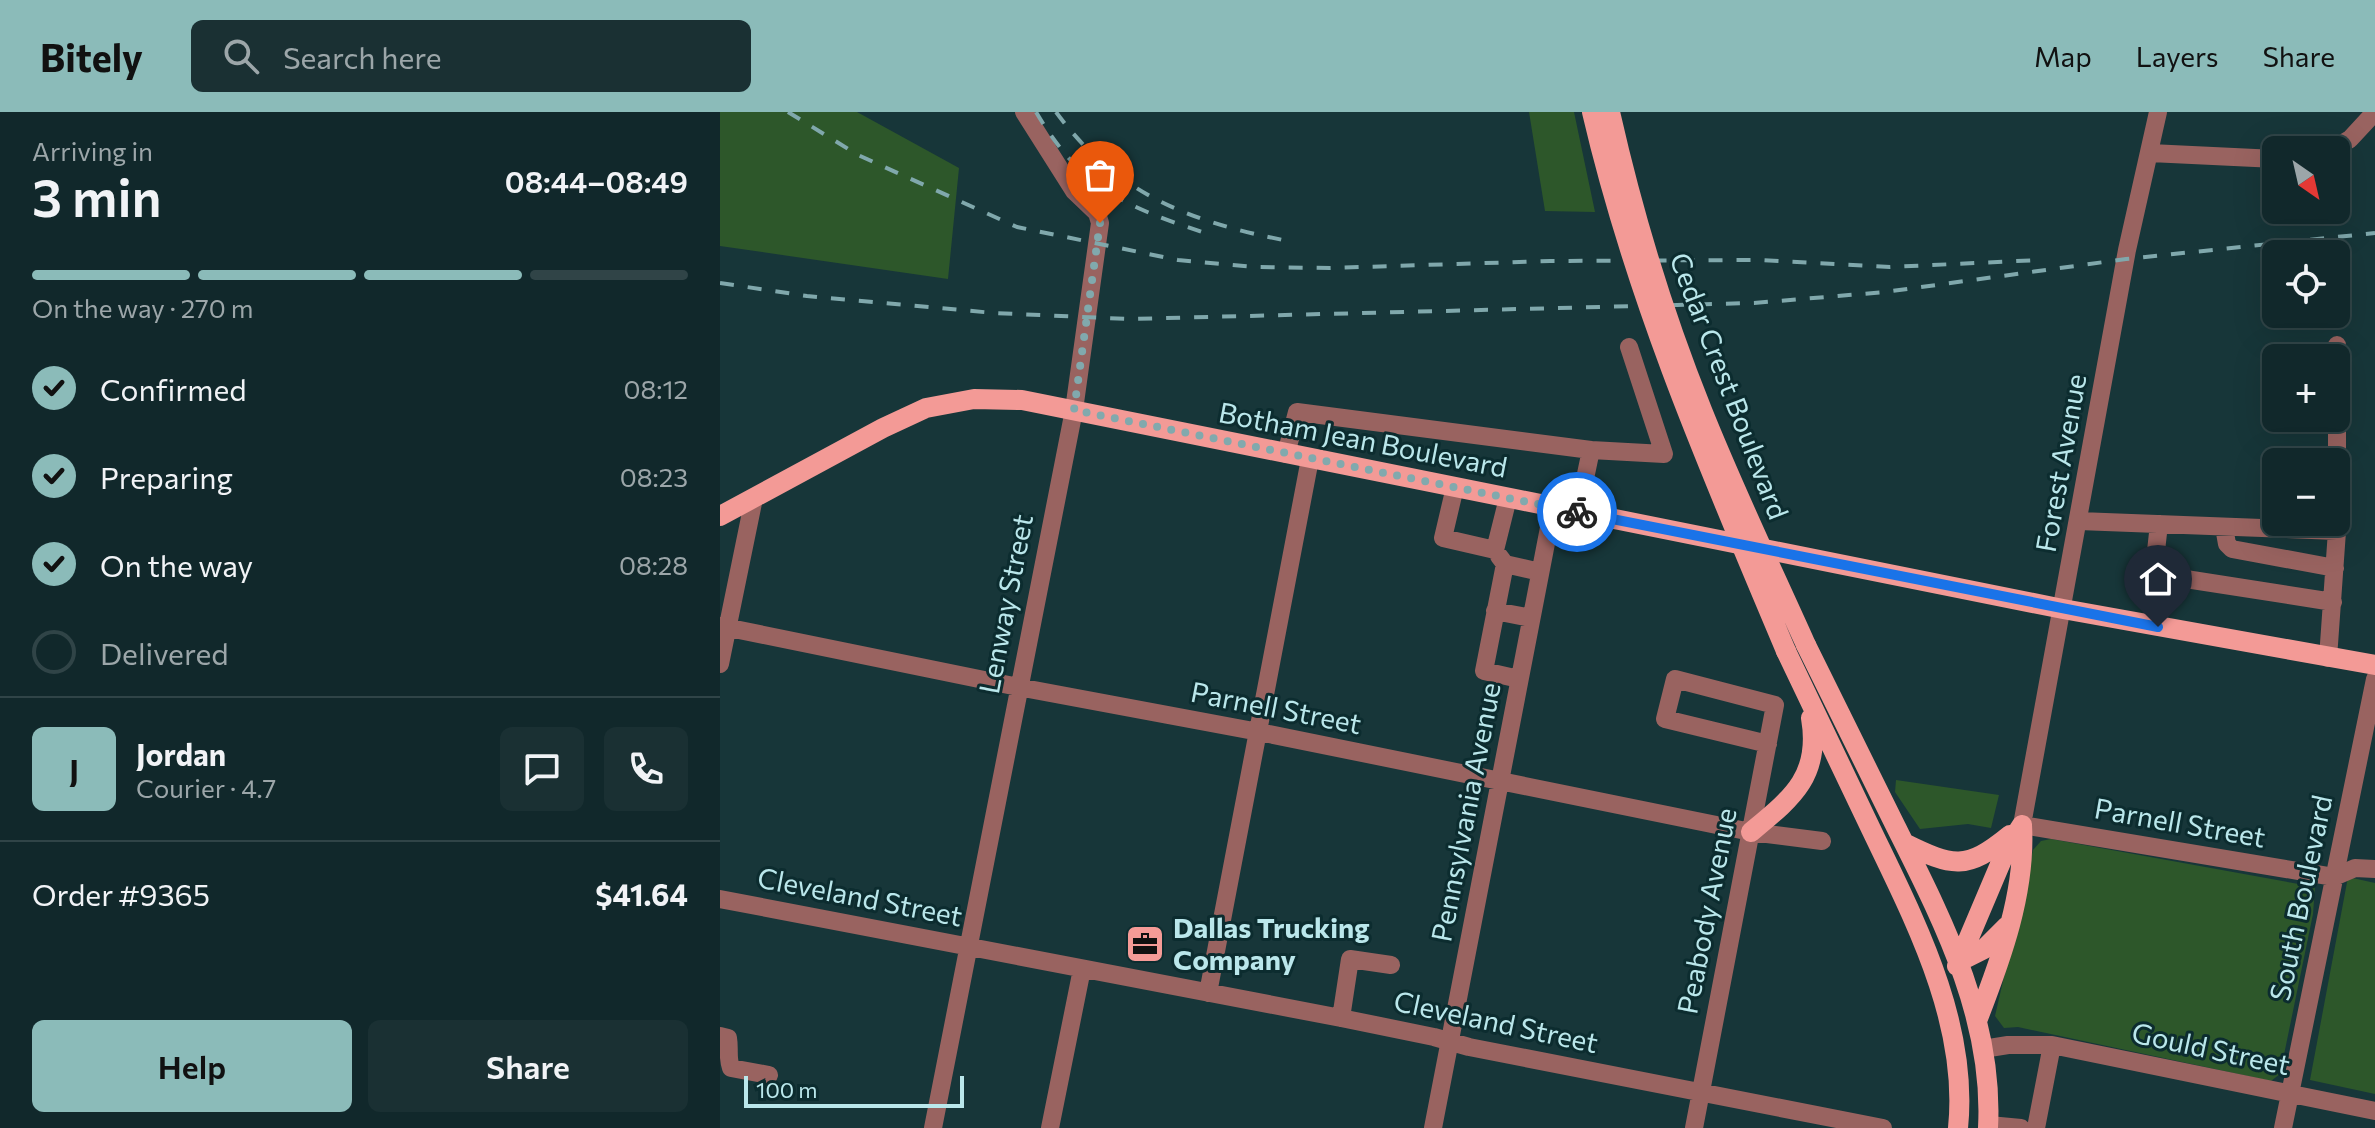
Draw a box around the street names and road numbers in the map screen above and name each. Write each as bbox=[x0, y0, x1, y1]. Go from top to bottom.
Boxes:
street label: Cedar Crest Boulevard bbox=[1663, 247, 1797, 524]
street label: Forest Avenue bbox=[2028, 371, 2092, 555]
street label: Botham Jean Boulevard bbox=[1216, 394, 1510, 484]
street label: Lenway Street bbox=[971, 511, 1039, 696]
street label: Parnell Street bbox=[1188, 674, 1364, 740]
street label: Pennsylvania Avenue bbox=[1423, 679, 1507, 944]
street label: Parnell Street bbox=[2092, 790, 2268, 854]
street label: South Boulevard bbox=[2262, 792, 2338, 1004]
street label: Peabody Avenue bbox=[1669, 805, 1743, 1017]
street label: Cleveland Street bbox=[755, 860, 965, 933]
street label: Cleveland Street bbox=[1391, 983, 1601, 1059]
street label: Gould Street bbox=[2129, 1015, 2293, 1081]

